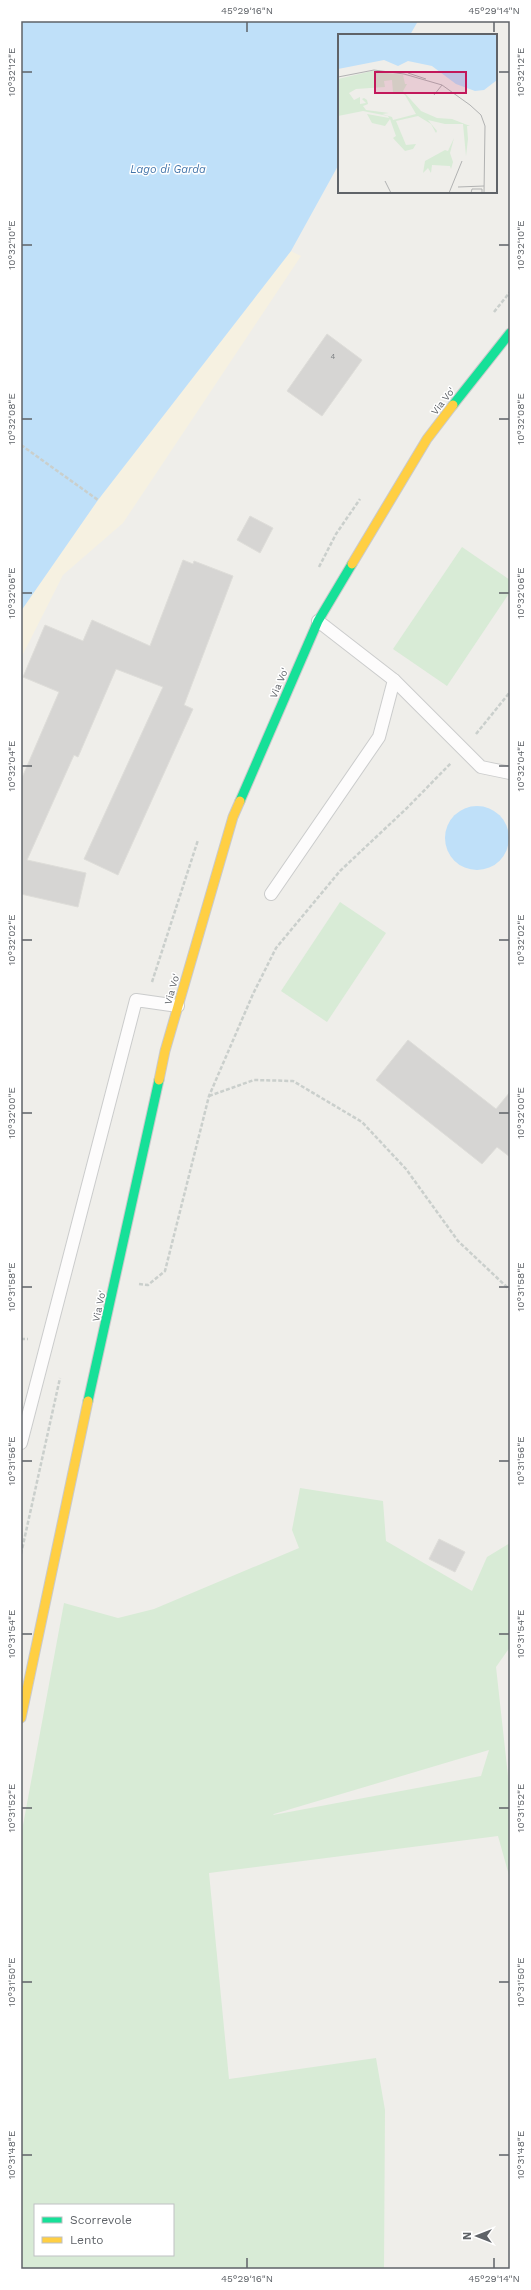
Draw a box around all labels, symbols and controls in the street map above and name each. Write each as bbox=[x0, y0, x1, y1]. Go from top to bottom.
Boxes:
text: 45°29'16"N bbox=[221, 5, 273, 16]
text: 45°29'14"N bbox=[468, 5, 520, 16]
inset map bbox=[338, 34, 497, 193]
text: 10°32'12"E bbox=[6, 48, 17, 96]
text: 10°32'12"E bbox=[515, 48, 526, 96]
water label: Lago di Garda bbox=[130, 163, 206, 176]
text: 10°32'10"E bbox=[6, 220, 17, 270]
text: 10°32'10"E bbox=[515, 220, 526, 270]
house number: 4 bbox=[331, 352, 336, 361]
street label: Via Vo' bbox=[429, 385, 457, 417]
text: 10°32'08"E bbox=[6, 393, 17, 445]
text: 10°32'08"E bbox=[515, 393, 526, 445]
text: 10°32'06"E bbox=[6, 567, 17, 619]
text: 10°32'06"E bbox=[515, 567, 526, 619]
street label: Via Vo' bbox=[268, 666, 290, 700]
text: 10°32'04"E bbox=[6, 741, 17, 791]
text: 10°32'04"E bbox=[515, 741, 526, 791]
text: 10°32'02"E bbox=[6, 914, 17, 966]
text: 10°32'02"E bbox=[515, 914, 526, 966]
street label: Via Vo' bbox=[162, 972, 182, 1006]
text: 10°32'00"E bbox=[6, 1087, 17, 1139]
text: 10°32'00"E bbox=[515, 1087, 526, 1139]
text: 10°31'58"E bbox=[6, 1262, 17, 1312]
text: 10°31'58"E bbox=[515, 1262, 526, 1312]
street label: Via Vo' bbox=[90, 1289, 108, 1323]
text: 10°31'56"E bbox=[6, 1436, 17, 1486]
text: 10°31'56"E bbox=[515, 1436, 526, 1486]
text: 10°31'54"E bbox=[6, 1610, 17, 1658]
text: 10°31'54"E bbox=[515, 1610, 526, 1658]
text: 10°31'52"E bbox=[6, 1784, 17, 1832]
text: 10°31'52"E bbox=[515, 1784, 526, 1832]
text: 10°31'50"E bbox=[6, 1957, 17, 2007]
text: 10°31'50"E bbox=[515, 1957, 526, 2007]
text: 10°31'48"E bbox=[6, 2131, 17, 2179]
text: 10°31'48"E bbox=[515, 2131, 526, 2179]
legend bbox=[34, 2204, 174, 2256]
text: Scorrevole bbox=[70, 2213, 132, 2227]
north arrow bbox=[457, 2216, 497, 2256]
text: N bbox=[461, 2232, 474, 2240]
text: Lento bbox=[70, 2233, 104, 2247]
text: 45°29'16"N bbox=[221, 2273, 273, 2284]
text: 45°29'14"N bbox=[468, 2273, 520, 2284]

